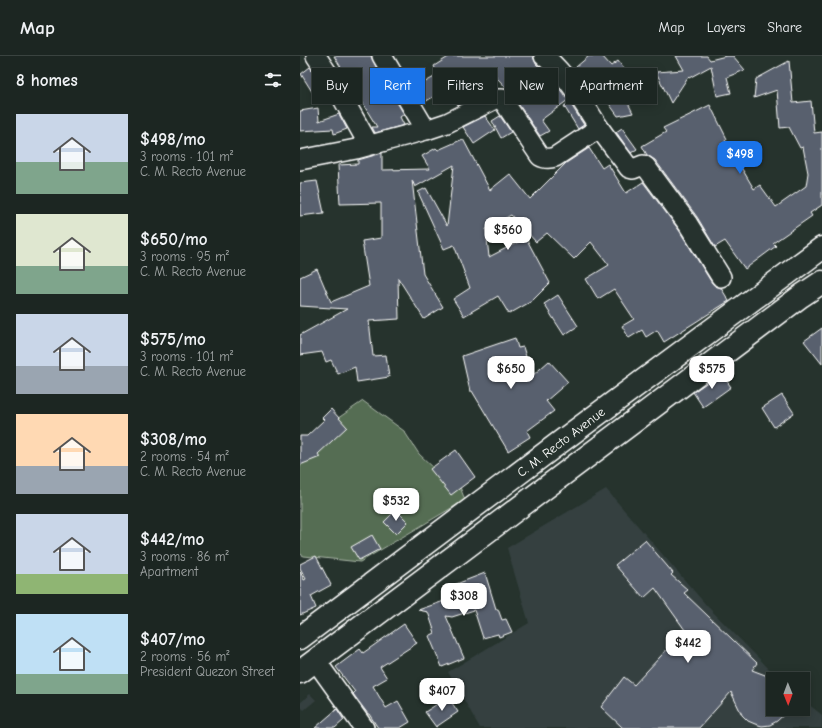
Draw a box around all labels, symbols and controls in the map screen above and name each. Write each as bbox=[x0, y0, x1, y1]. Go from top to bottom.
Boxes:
text: Map bbox=[20, 17, 55, 39]
text: Map bbox=[658, 19, 685, 36]
text: Layers bbox=[707, 19, 745, 36]
text: Share bbox=[767, 19, 802, 36]
chip: Buy bbox=[312, 68, 362, 104]
chip: Rent bbox=[370, 68, 425, 104]
chip: Filters bbox=[433, 68, 497, 104]
chip: New bbox=[505, 68, 558, 104]
chip: Apartment bbox=[566, 68, 657, 104]
icon: filters bbox=[262, 69, 284, 91]
text: 8 homes bbox=[16, 71, 78, 90]
icon: home bbox=[48, 130, 96, 178]
text: $498/mo bbox=[140, 130, 206, 149]
pin: $498 bbox=[716, 141, 764, 175]
text: $498 bbox=[726, 146, 754, 161]
text: 3 rooms · 101 m² bbox=[140, 149, 233, 164]
text: C. M. Recto Avenue bbox=[140, 164, 246, 179]
pin: $560 bbox=[484, 217, 532, 251]
text: $560 bbox=[494, 222, 522, 237]
icon: home bbox=[48, 230, 96, 278]
text: $650/mo bbox=[140, 230, 208, 249]
text: 3 rooms · 95 m² bbox=[140, 249, 229, 264]
text: C. M. Recto Avenue bbox=[140, 264, 246, 279]
icon: home bbox=[48, 330, 96, 378]
text: $575/mo bbox=[140, 330, 206, 349]
text: 3 rooms · 101 m² bbox=[140, 349, 233, 364]
pin: $650 bbox=[487, 356, 535, 390]
pin: $575 bbox=[688, 356, 736, 390]
text: $650 bbox=[497, 361, 525, 376]
text: $575 bbox=[698, 361, 726, 376]
text: C. M. Recto Avenue bbox=[140, 364, 246, 379]
street label: C. M. Recto Avenue bbox=[514, 404, 608, 480]
icon: home bbox=[48, 430, 96, 478]
text: $308/mo bbox=[140, 430, 207, 449]
text: 2 rooms · 54 m² bbox=[140, 449, 229, 464]
text: C. M. Recto Avenue bbox=[140, 464, 246, 479]
pin: $532 bbox=[372, 488, 420, 522]
text: $532 bbox=[382, 493, 410, 508]
icon: home bbox=[48, 530, 96, 578]
text: $442/mo bbox=[140, 530, 204, 549]
text: 3 rooms · 86 m² bbox=[140, 549, 229, 564]
text: Apartment bbox=[140, 564, 198, 579]
pin: $308 bbox=[440, 583, 488, 617]
text: $308 bbox=[450, 588, 478, 603]
icon: home bbox=[48, 630, 96, 678]
text: $407/mo bbox=[140, 630, 205, 649]
pin: $442 bbox=[664, 630, 712, 664]
text: $442 bbox=[675, 635, 701, 650]
text: 2 rooms · 56 m² bbox=[140, 649, 229, 664]
text: President Quezon Street bbox=[140, 664, 274, 679]
north arrow bbox=[766, 672, 810, 716]
map controls bbox=[766, 672, 810, 716]
pin: $407 bbox=[418, 678, 466, 712]
text: $407 bbox=[428, 683, 456, 698]

